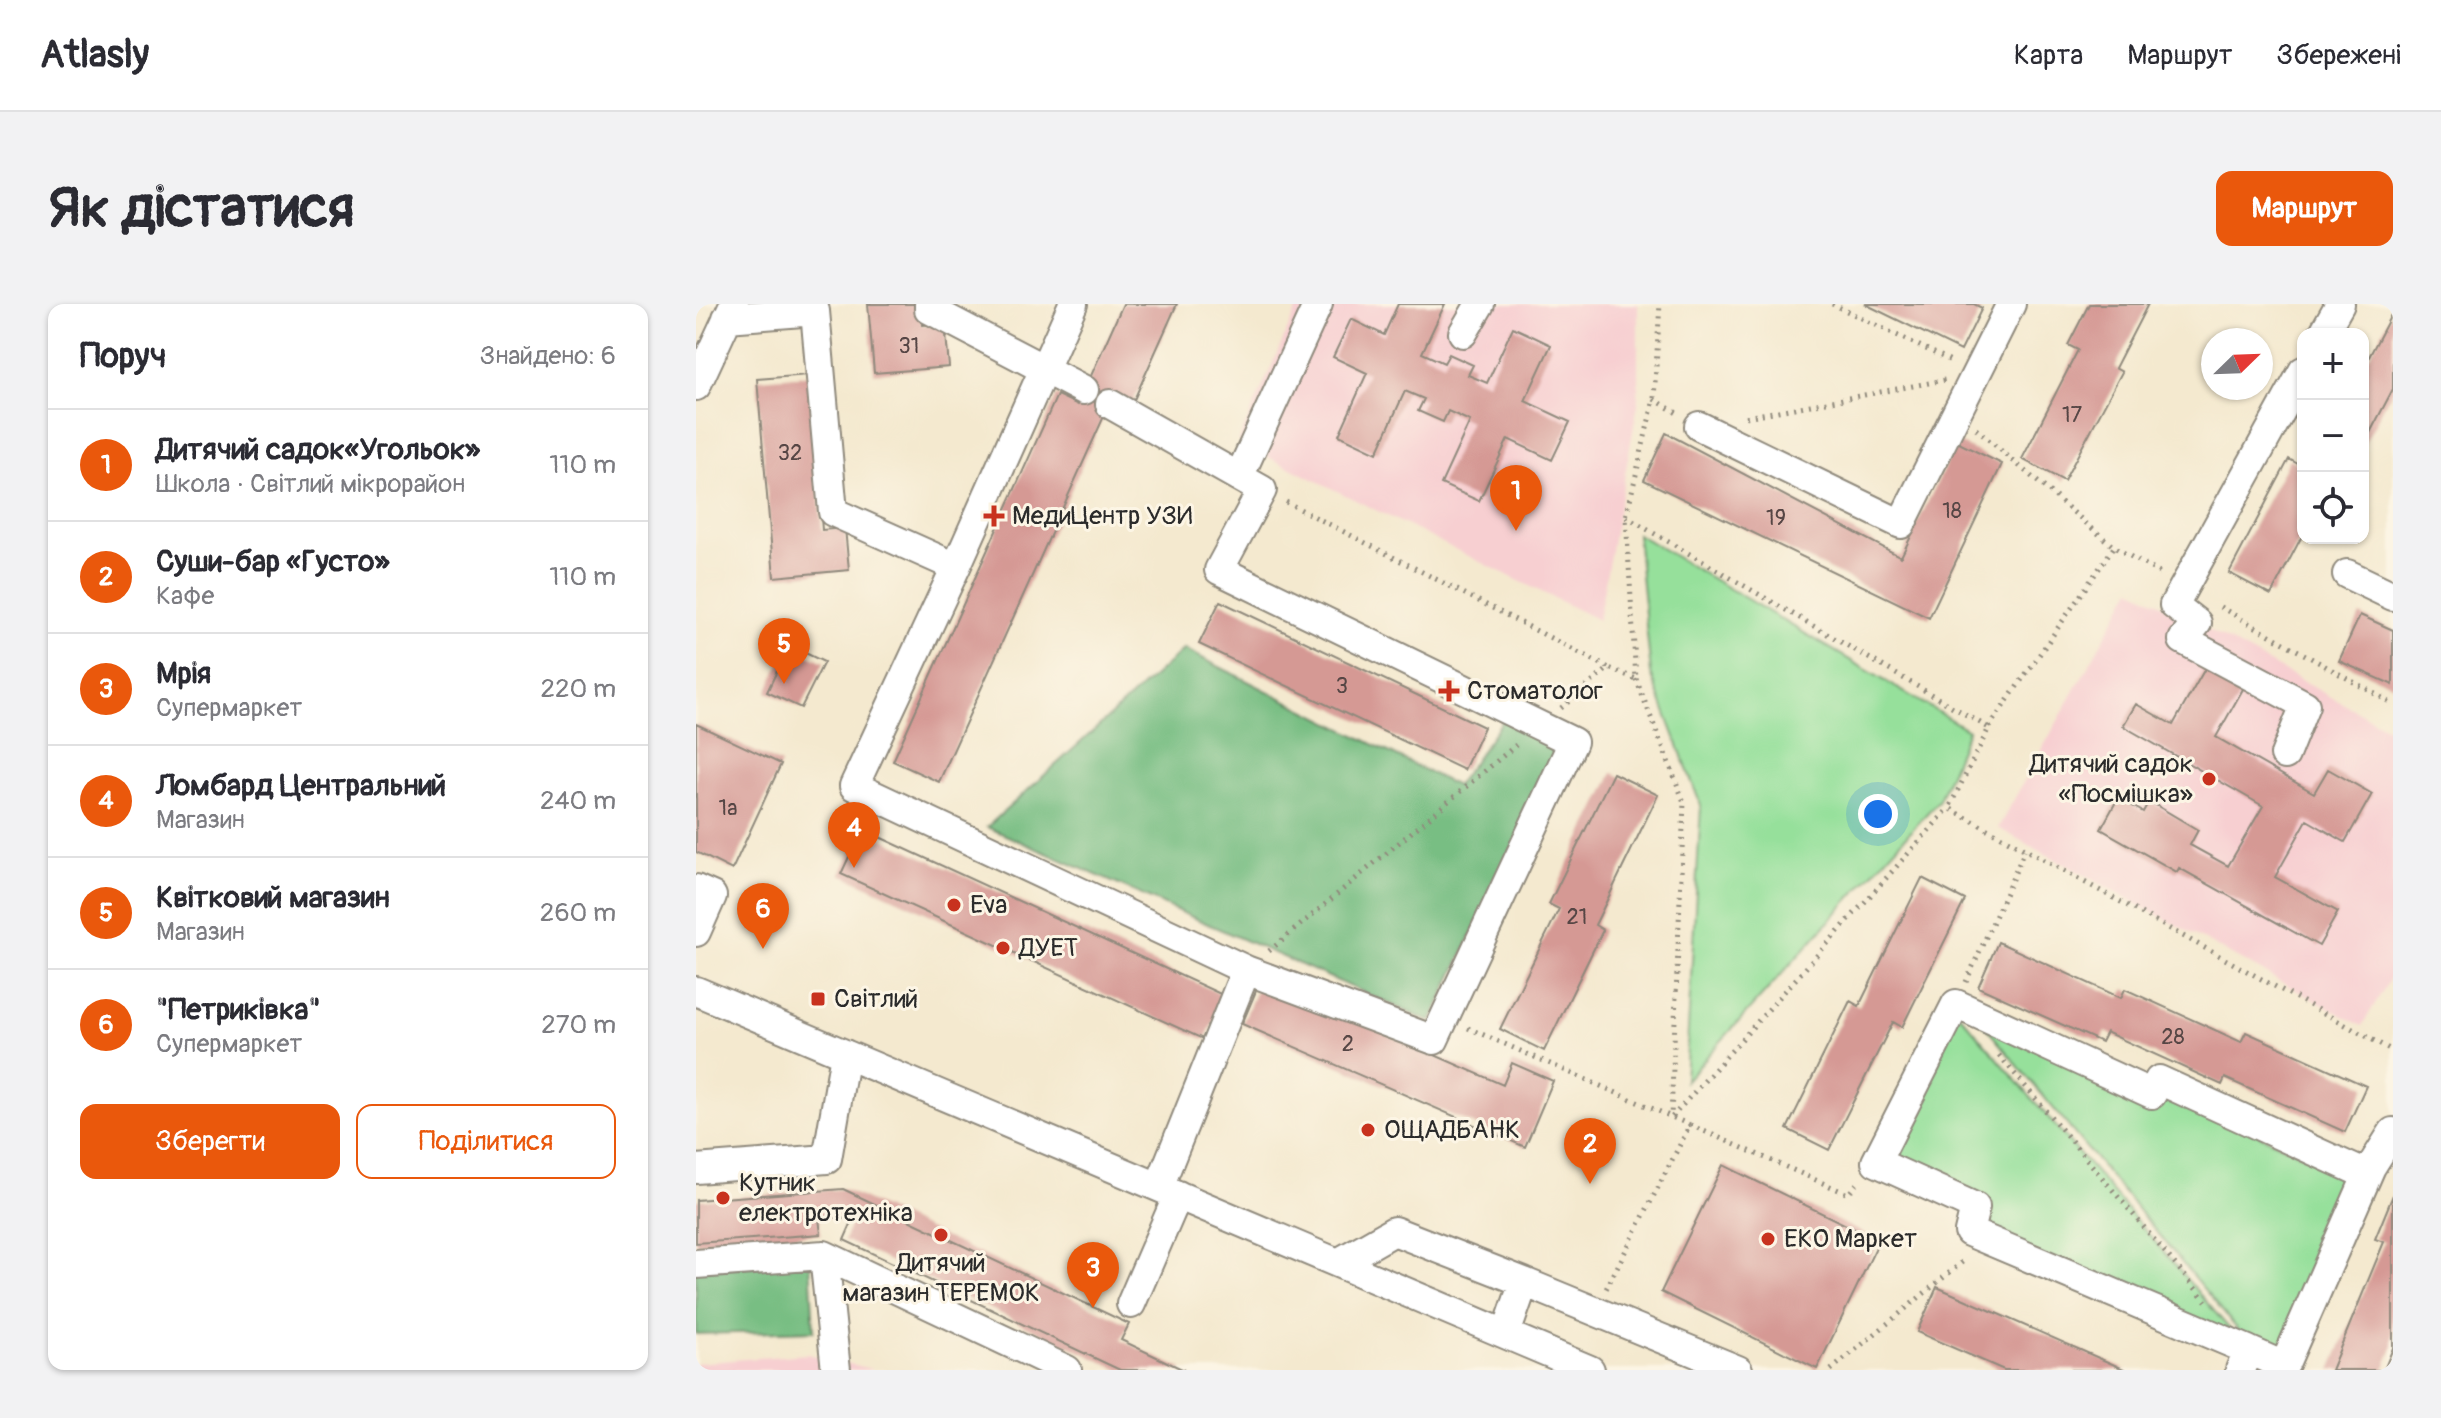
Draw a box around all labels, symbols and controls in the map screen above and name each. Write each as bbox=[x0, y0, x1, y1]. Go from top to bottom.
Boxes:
text: Atlasly bbox=[40, 31, 149, 79]
text: Карта bbox=[2014, 38, 2083, 73]
text: Маршрут bbox=[2127, 38, 2233, 73]
text: Збережені bbox=[2277, 38, 2401, 73]
button: Маршрут bbox=[2216, 171, 2393, 246]
text: Як дістатися bbox=[48, 174, 354, 243]
north arrow bbox=[2201, 328, 2273, 400]
map controls bbox=[2297, 328, 2369, 544]
button: + bbox=[2297, 328, 2369, 400]
house number: 31 bbox=[899, 332, 919, 360]
text: Поруч bbox=[80, 335, 166, 378]
text: Знайдено: 6 bbox=[480, 340, 616, 372]
button: − bbox=[2297, 400, 2369, 472]
house number: 17 bbox=[2062, 401, 2082, 429]
text: Дитячий садок«Угольок» bbox=[156, 431, 480, 468]
house number: 32 bbox=[778, 439, 802, 467]
text: 1 bbox=[101, 449, 111, 481]
text: 110 m bbox=[549, 449, 616, 481]
pin: 1 bbox=[1490, 465, 1542, 531]
text: Школа · Світлий мікрорайон bbox=[156, 468, 465, 500]
button: locate bbox=[2297, 472, 2369, 544]
house number: 18 bbox=[1942, 497, 1962, 525]
place label: МедиЦентр УЗИ bbox=[1012, 500, 1193, 532]
house number: 19 bbox=[1766, 504, 1786, 532]
marker: МедиЦентр УЗИ bbox=[983, 505, 1005, 527]
text: Суши-бар «Густо» bbox=[156, 543, 390, 580]
text: 2 bbox=[99, 561, 113, 593]
text: 110 m bbox=[549, 561, 616, 593]
text: Кафе bbox=[156, 580, 214, 612]
pin: 5 bbox=[758, 618, 810, 684]
text: Мрія bbox=[156, 655, 211, 692]
house number: 3 bbox=[1336, 672, 1348, 700]
text: 3 bbox=[99, 673, 113, 705]
text: 220 m bbox=[540, 673, 616, 705]
place label: Стоматолог bbox=[1467, 675, 1603, 707]
marker: Стоматолог bbox=[1438, 680, 1460, 702]
text: Супермаркет bbox=[156, 692, 302, 724]
place label: Дитячий садок «Посмішка» bbox=[2028, 748, 2193, 810]
text: Ломбард Центральний bbox=[156, 767, 446, 804]
marker: Дитячий садок «Посмішка» bbox=[2200, 770, 2218, 788]
text: 4 bbox=[98, 785, 114, 817]
text: 240 m bbox=[540, 785, 616, 817]
house number: 1а bbox=[719, 794, 737, 822]
your location bbox=[1858, 794, 1898, 834]
pin: 4 bbox=[828, 802, 880, 868]
text: Магазин bbox=[156, 804, 245, 836]
text: Квітковий магазин bbox=[156, 879, 390, 916]
pin: 6 bbox=[737, 883, 789, 949]
place label: Eva bbox=[970, 889, 1007, 921]
marker: Eva bbox=[945, 896, 963, 914]
text: 5 bbox=[99, 897, 113, 929]
text: 260 m bbox=[540, 897, 616, 929]
house number: 21 bbox=[1567, 903, 1587, 931]
text: Магазин bbox=[156, 916, 245, 948]
place label: ДУЕТ bbox=[1018, 932, 1078, 964]
marker: ДУЕТ bbox=[994, 939, 1012, 957]
place label: Світлий bbox=[834, 983, 918, 1015]
marker: Світлий bbox=[809, 990, 827, 1008]
text: "Петриківка" bbox=[156, 991, 321, 1028]
text: 6 bbox=[98, 1009, 114, 1041]
text: 270 m bbox=[541, 1009, 616, 1041]
house number: 28 bbox=[2161, 1023, 2185, 1051]
text: Супермаркет bbox=[156, 1028, 302, 1060]
house number: 2 bbox=[1342, 1030, 1354, 1058]
button: Зберегти bbox=[80, 1104, 340, 1179]
button: Поділитися bbox=[356, 1104, 616, 1179]
place label: ОЩАДБАНК bbox=[1384, 1114, 1520, 1146]
pin: 2 bbox=[1564, 1118, 1616, 1184]
marker: ОЩАДБАНК bbox=[1359, 1121, 1377, 1139]
place label: Кутник електротехніка bbox=[739, 1167, 913, 1229]
marker: Кутник електротехніка bbox=[714, 1189, 732, 1207]
place label: ЕКО Маркет bbox=[1784, 1223, 1917, 1255]
marker: Дитячий магазин ТЕРЕМОК bbox=[932, 1226, 950, 1244]
marker: ЕКО Маркет bbox=[1759, 1230, 1777, 1248]
pin: 3 bbox=[1067, 1242, 1119, 1308]
place label: Дитячий магазин ТЕРЕМОК bbox=[842, 1247, 1040, 1309]

